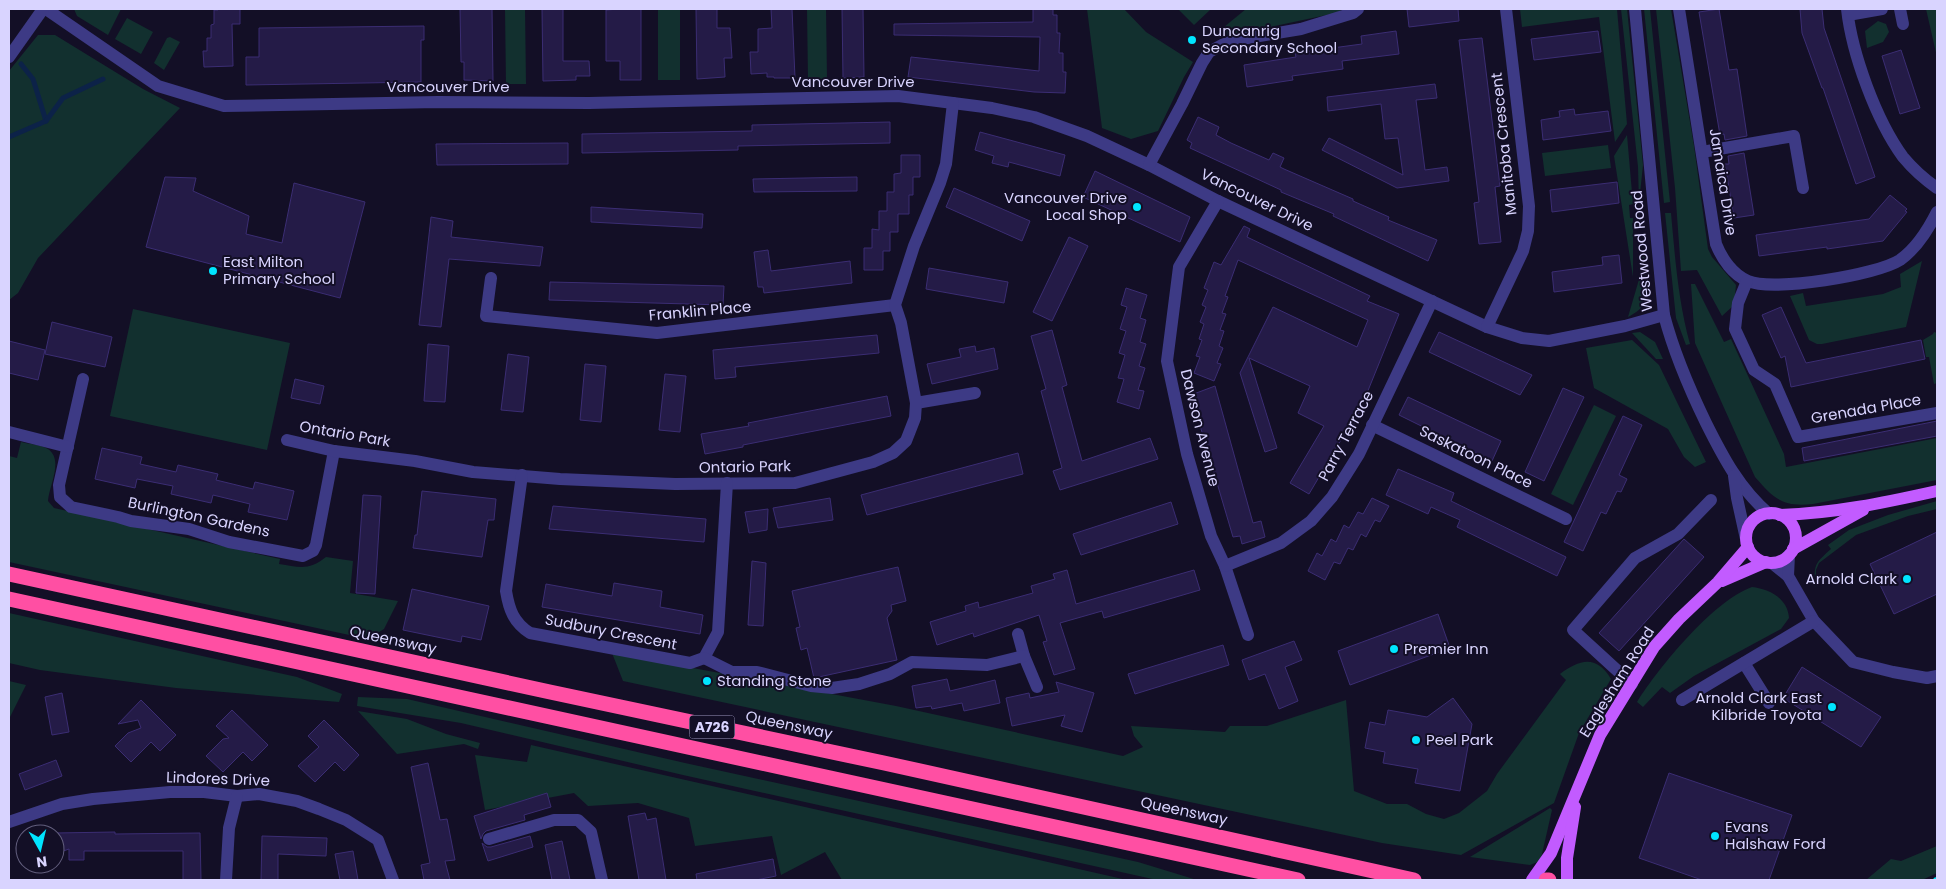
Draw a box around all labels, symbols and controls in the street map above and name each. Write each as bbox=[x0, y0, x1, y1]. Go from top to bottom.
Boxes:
place label: Duncanrig Secondary School bbox=[1202, 20, 1337, 58]
marker: Duncanrig Secondary School bbox=[1186, 34, 1198, 46]
street label: Vancouver Drive bbox=[791, 71, 915, 92]
street label: Manitoba Crescent bbox=[1486, 72, 1521, 216]
street label: Vancouver Drive bbox=[386, 76, 510, 97]
street label: Jamaica Drive bbox=[1705, 127, 1742, 237]
street label: Vancouver Drive bbox=[1197, 163, 1317, 236]
place label: Vancouver Drive Local Shop bbox=[1004, 187, 1127, 225]
street label: Westwood Road bbox=[1626, 189, 1657, 313]
marker: Vancouver Drive Local Shop bbox=[1131, 201, 1143, 213]
place label: East Milton Primary School bbox=[223, 251, 335, 289]
marker: East Milton Primary School bbox=[207, 265, 219, 277]
street label: Franklin Place bbox=[648, 296, 752, 325]
street label: Dawson Avenue bbox=[1176, 367, 1225, 489]
street label: Parry Terrace bbox=[1313, 387, 1378, 485]
street label: Grenada Place bbox=[1809, 388, 1923, 429]
street label: Ontario Park bbox=[298, 415, 392, 452]
street label: Saskatoon Place bbox=[1416, 420, 1536, 493]
street label: Ontario Park bbox=[699, 455, 791, 478]
street label: Burlington Gardens bbox=[126, 491, 272, 542]
place label: Arnold Clark bbox=[1806, 568, 1897, 589]
marker: Arnold Clark bbox=[1901, 573, 1913, 585]
street label: Sudbury Crescent bbox=[543, 608, 679, 655]
street label: Queensway bbox=[348, 620, 439, 659]
street label: Eaglesham Road bbox=[1574, 622, 1659, 741]
place label: Premier Inn bbox=[1404, 638, 1489, 659]
marker: Premier Inn bbox=[1388, 643, 1400, 655]
place label: Standing Stone bbox=[717, 670, 831, 691]
marker: Standing Stone bbox=[701, 675, 713, 687]
place label: Arnold Clark East Kilbride Toyota bbox=[1695, 687, 1822, 725]
marker: Arnold Clark East Kilbride Toyota bbox=[1826, 701, 1838, 713]
street label: Queensway bbox=[744, 705, 835, 744]
road number: A726 bbox=[690, 716, 734, 739]
place label: Peel Park bbox=[1426, 729, 1493, 750]
marker: Peel Park bbox=[1410, 734, 1422, 746]
street label: Lindores Drive bbox=[166, 766, 270, 791]
street label: Queensway bbox=[1139, 791, 1230, 830]
place label: Evans Halshaw Ford bbox=[1725, 816, 1826, 854]
north arrow bbox=[15, 824, 65, 874]
marker: Evans Halshaw Ford bbox=[1709, 830, 1721, 842]
text: N bbox=[35, 851, 48, 873]

